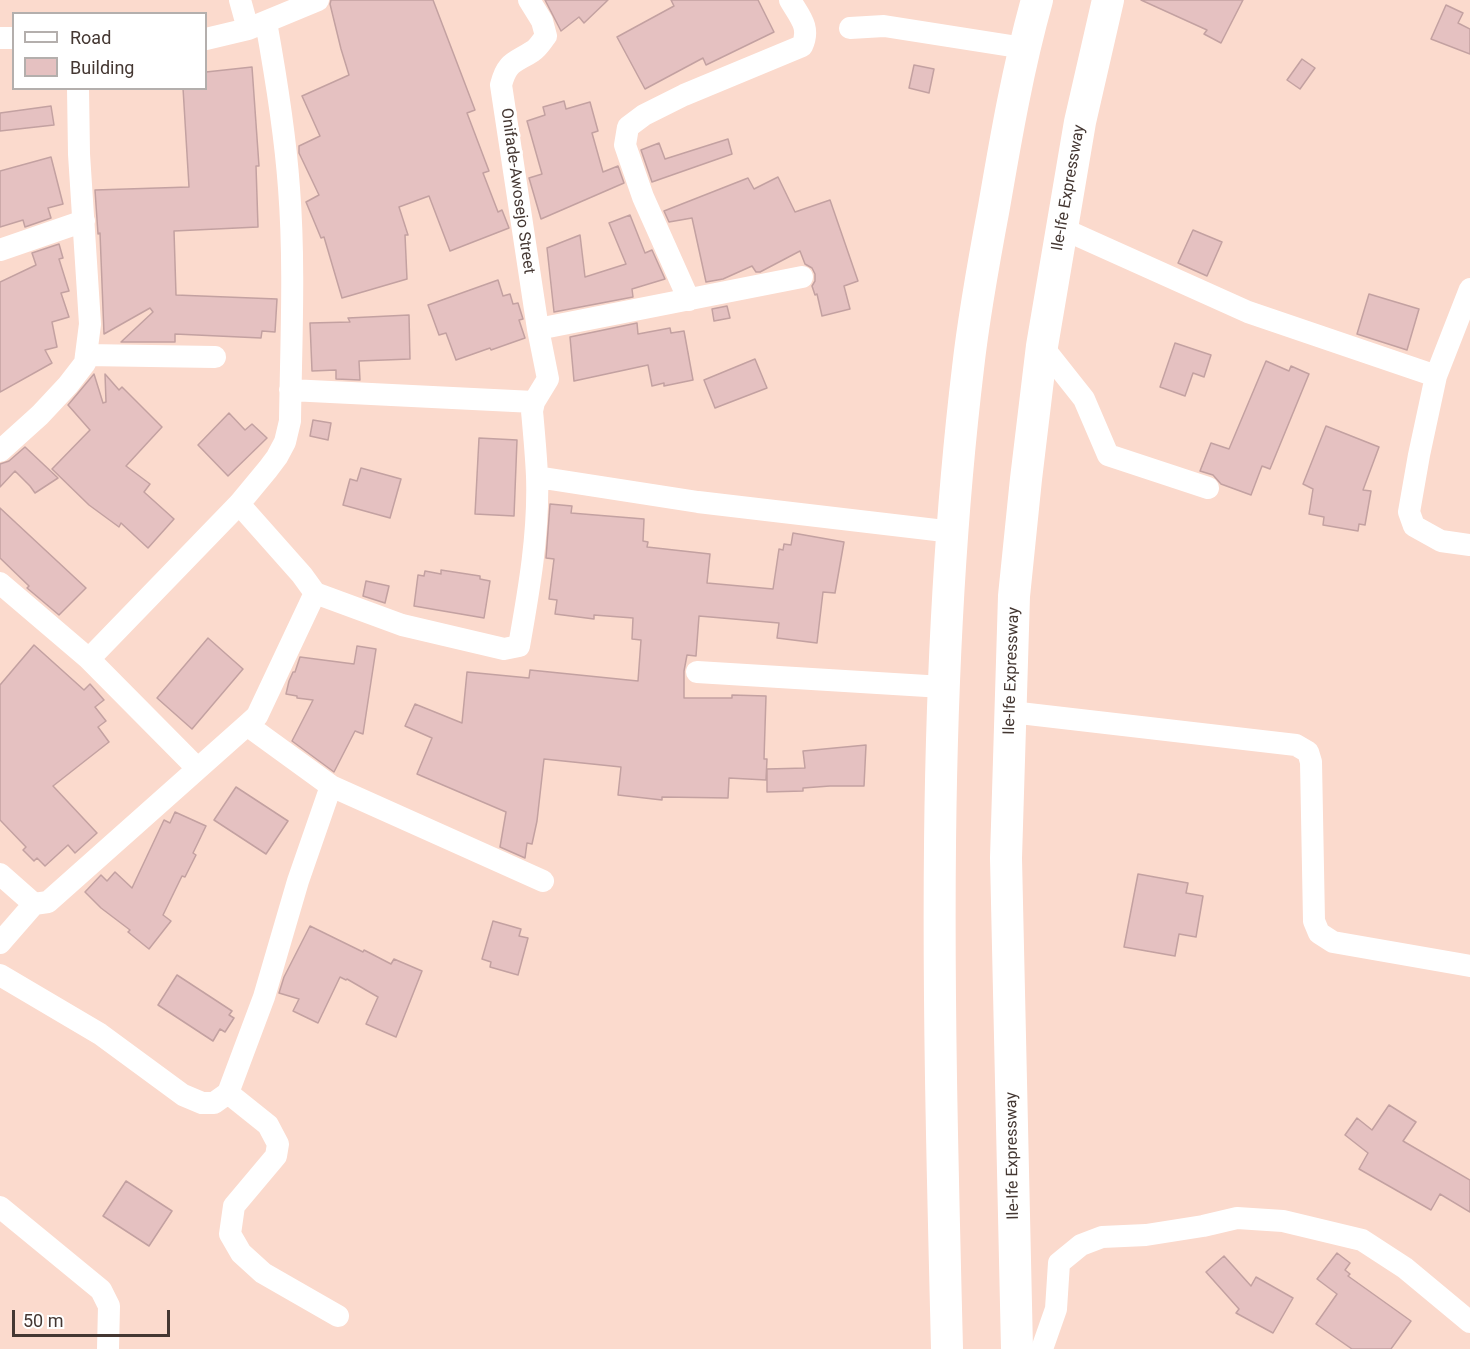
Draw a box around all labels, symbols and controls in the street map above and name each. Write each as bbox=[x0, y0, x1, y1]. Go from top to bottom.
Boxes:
legend bbox=[12, 12, 207, 90]
text: Road bbox=[70, 27, 111, 48]
text: Building bbox=[70, 57, 134, 78]
street label: Onifade-Awosejo Street bbox=[496, 107, 538, 275]
street label: Ile-Ife Expressway bbox=[1048, 123, 1090, 253]
street label: Ile-Ife Expressway bbox=[1000, 607, 1024, 735]
street label: Ile-Ife Expressway bbox=[1002, 1092, 1024, 1220]
scale bar bbox=[15, 1298, 172, 1336]
text: 50 m bbox=[23, 1310, 63, 1331]

